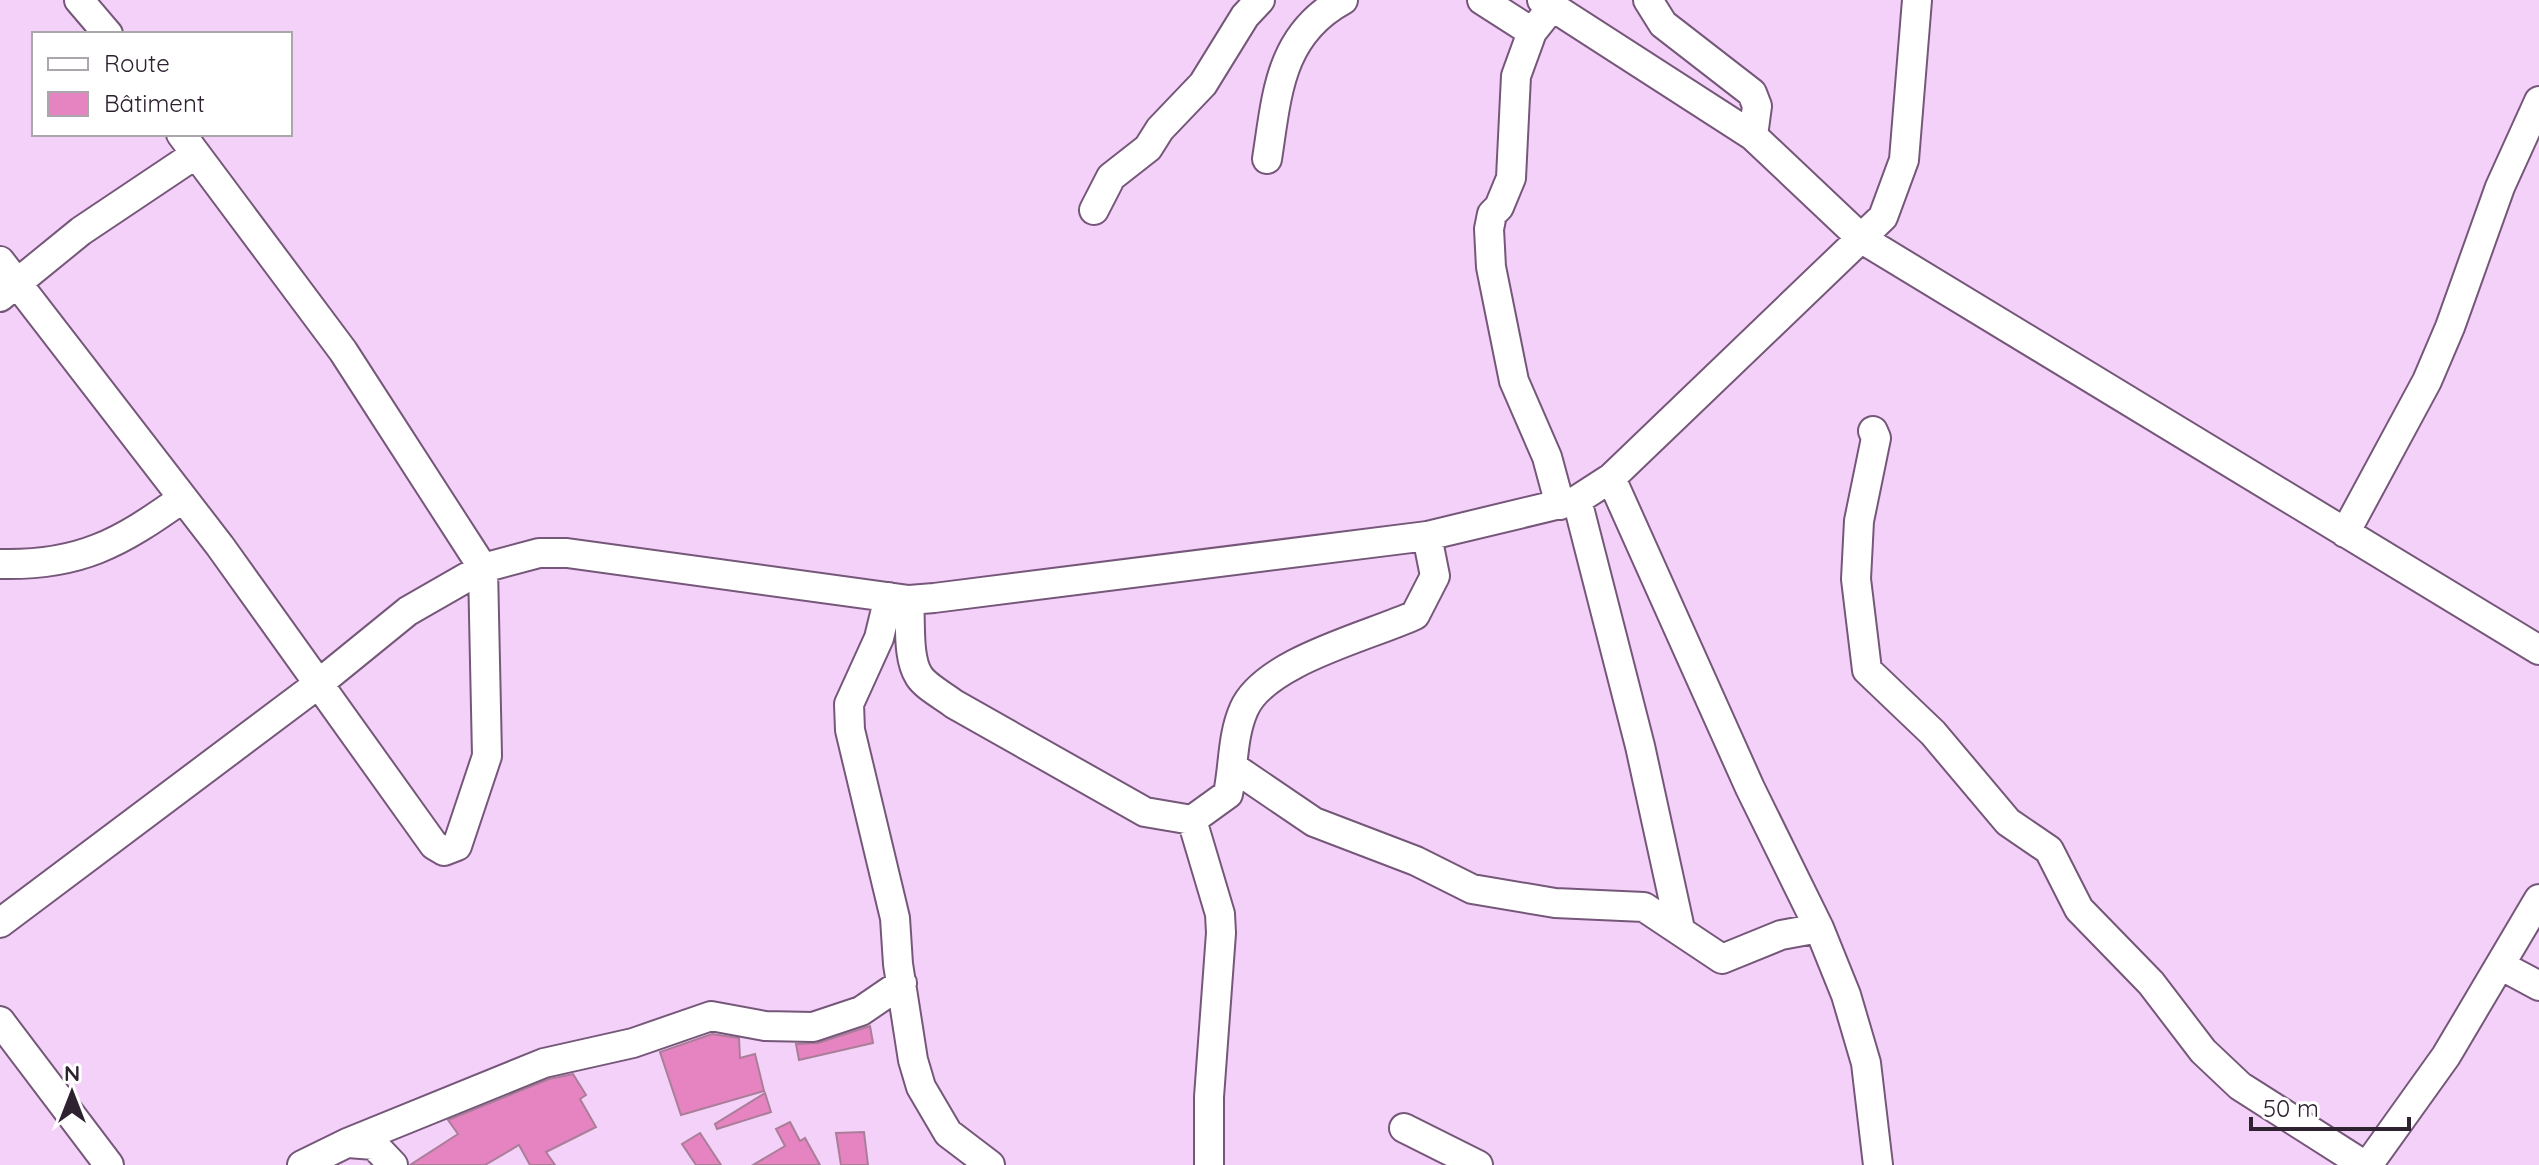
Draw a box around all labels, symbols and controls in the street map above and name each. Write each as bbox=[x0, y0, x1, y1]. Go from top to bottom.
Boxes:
legend bbox=[32, 32, 292, 136]
text: Route bbox=[104, 48, 170, 78]
text: Bâtiment bbox=[104, 88, 205, 118]
north arrow bbox=[32, 1053, 112, 1133]
text: N bbox=[64, 1059, 80, 1087]
scale bar bbox=[2251, 1081, 2409, 1131]
text: 50 m bbox=[2263, 1093, 2319, 1123]

